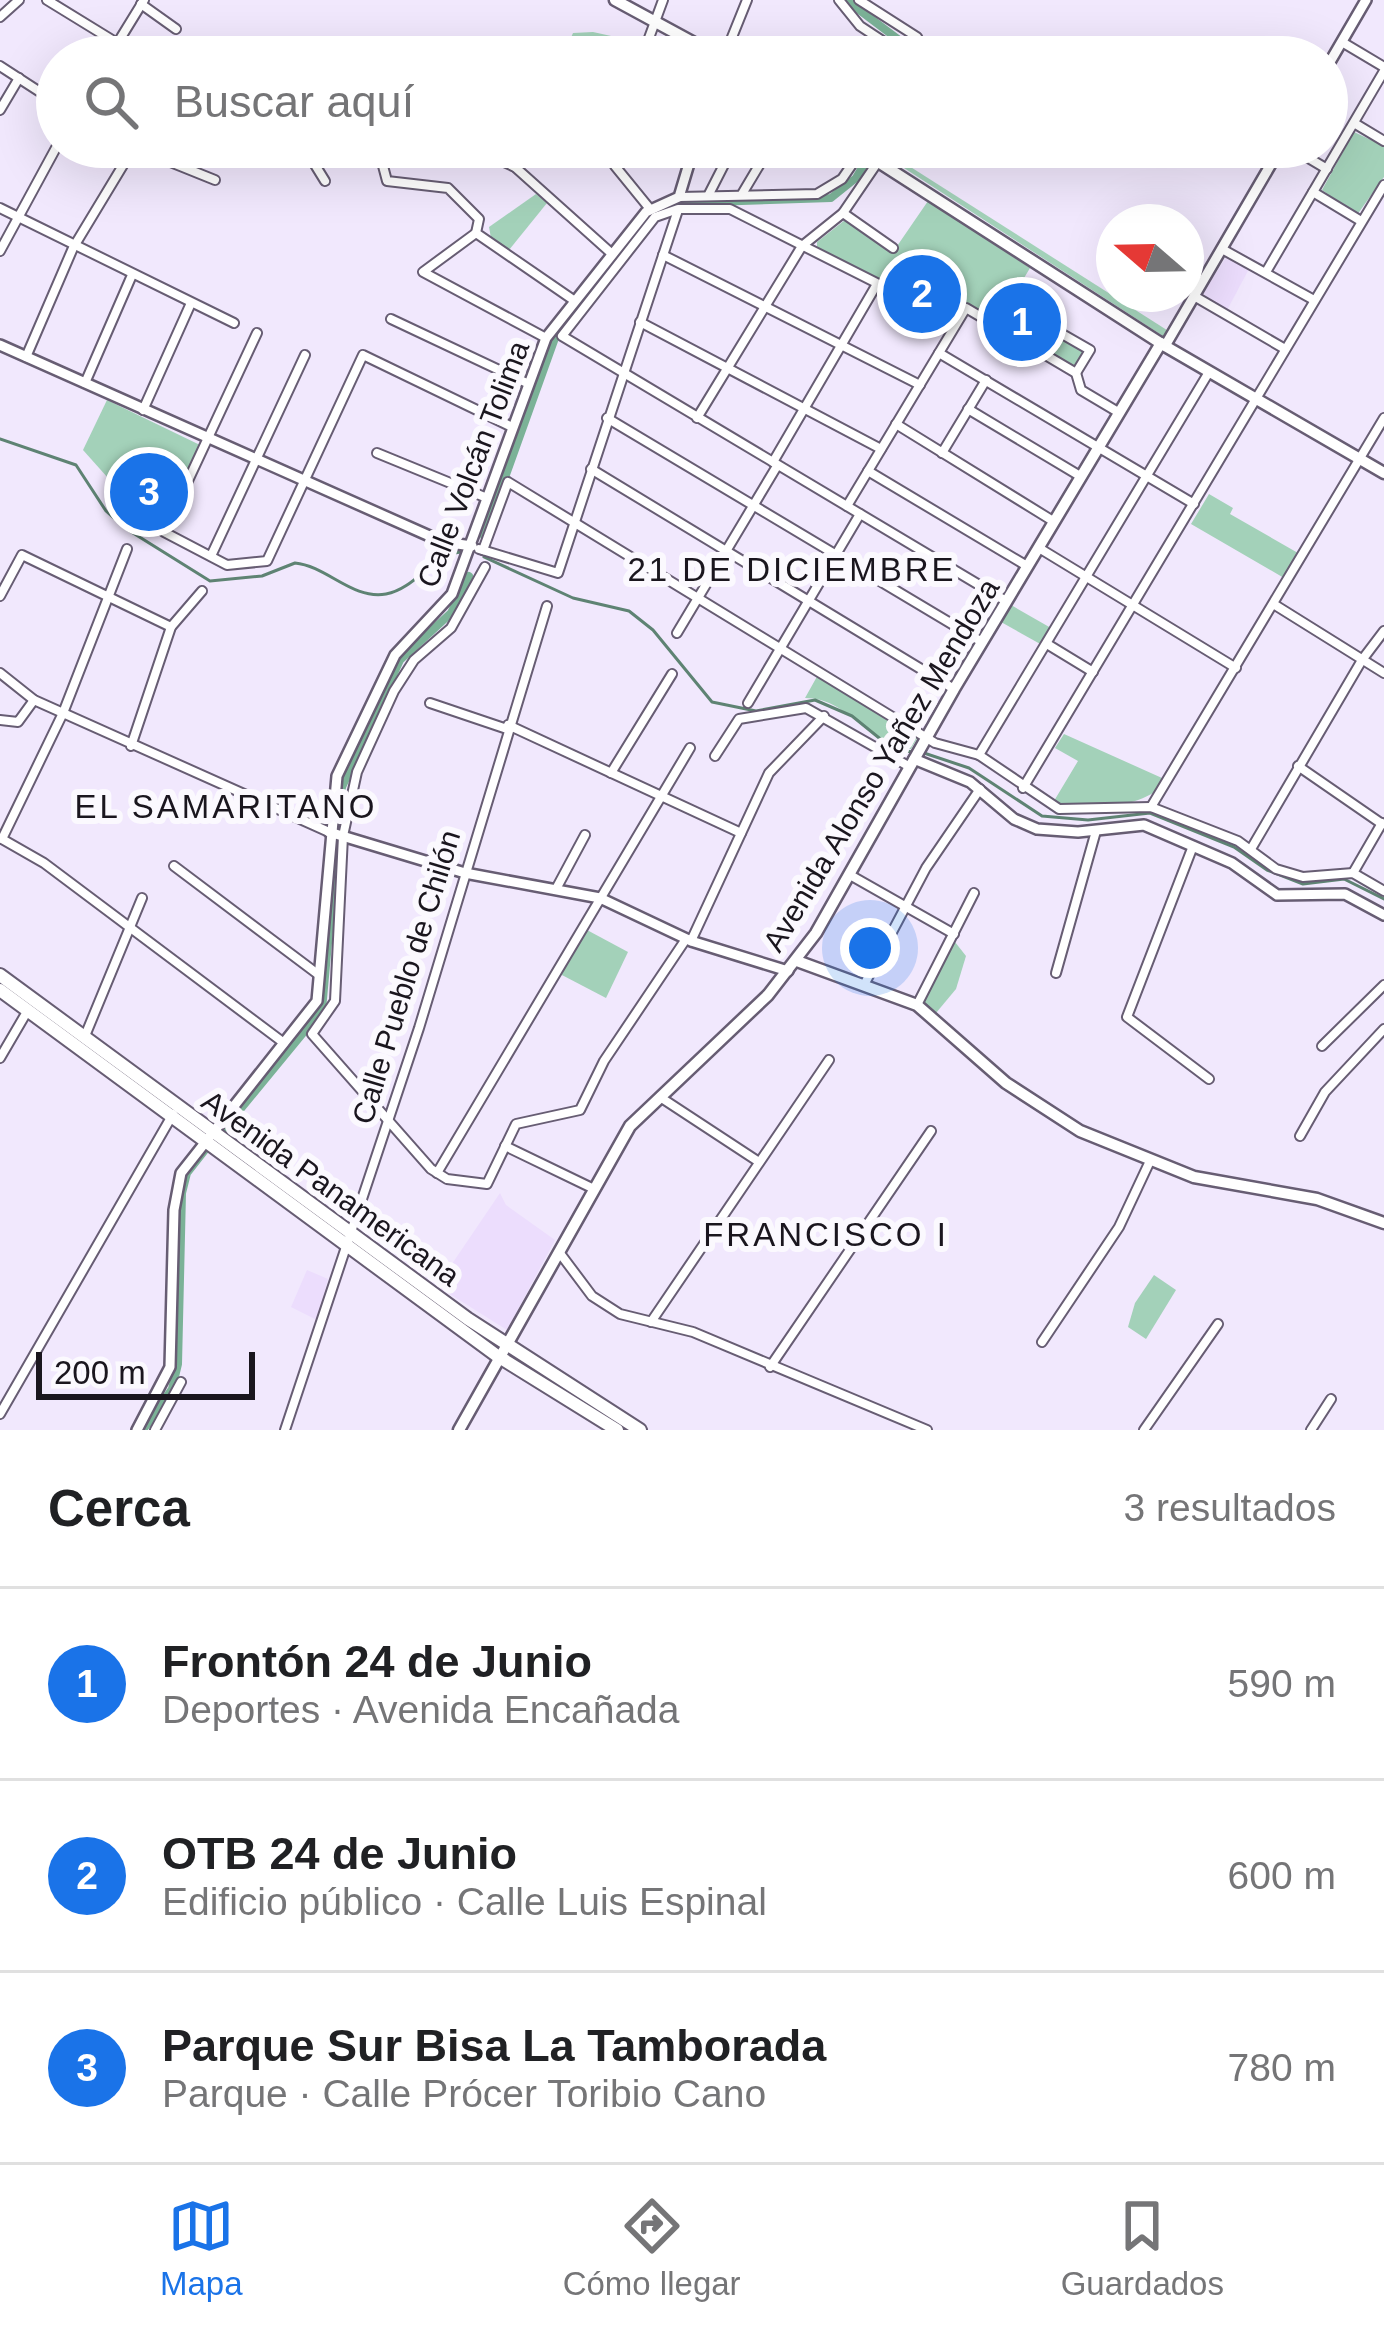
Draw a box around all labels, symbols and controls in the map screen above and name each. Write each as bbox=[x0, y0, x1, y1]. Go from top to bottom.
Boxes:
search box bbox=[36, 36, 1348, 168]
icon: search bbox=[78, 69, 144, 135]
text: Buscar aquí bbox=[174, 76, 414, 127]
north arrow bbox=[1096, 204, 1204, 312]
pin: 2 bbox=[883, 249, 961, 339]
pin: 1 bbox=[983, 277, 1061, 367]
street label: Calle Volcán Tolima bbox=[411, 336, 535, 592]
pin: 3 bbox=[110, 447, 188, 537]
district label: 21 DE DICIEMBRE bbox=[627, 551, 957, 588]
street label: Avenida Alonso Yañez Mendoza bbox=[756, 573, 1006, 957]
district label: EL SAMARITANO bbox=[74, 788, 378, 825]
street label: Calle Pueblo de Chilón bbox=[346, 826, 466, 1128]
your location bbox=[840, 918, 900, 978]
street label: Avenida Panamericana bbox=[196, 1084, 466, 1293]
district label: FRANCISCO I bbox=[703, 1216, 949, 1253]
scale bar bbox=[36, 1346, 255, 1399]
text: 200 m bbox=[54, 1354, 146, 1391]
text: Cerca bbox=[48, 1480, 190, 1537]
text: 3 resultados bbox=[1124, 1486, 1336, 1529]
text: Frontón 24 de Junio bbox=[162, 1636, 592, 1687]
text: 1 bbox=[76, 1662, 98, 1705]
text: 590 m bbox=[1228, 1662, 1336, 1705]
text: Deportes · Avenida Encañada bbox=[162, 1688, 679, 1731]
text: OTB 24 de Junio bbox=[162, 1828, 517, 1879]
text: 2 bbox=[76, 1854, 98, 1897]
text: 600 m bbox=[1228, 1854, 1336, 1897]
text: Edificio público · Calle Luis Espinal bbox=[162, 1880, 767, 1923]
text: Parque Sur Bisa La Tamborada bbox=[162, 2020, 826, 2071]
text: 3 bbox=[76, 2046, 98, 2089]
text: 780 m bbox=[1228, 2046, 1336, 2089]
text: Parque · Calle Prócer Toribio Cano bbox=[162, 2072, 766, 2115]
tab: Mapa bbox=[160, 2193, 243, 2303]
tab: Cómo llegar bbox=[563, 2193, 741, 2303]
tab: Guardados bbox=[1061, 2193, 1224, 2303]

